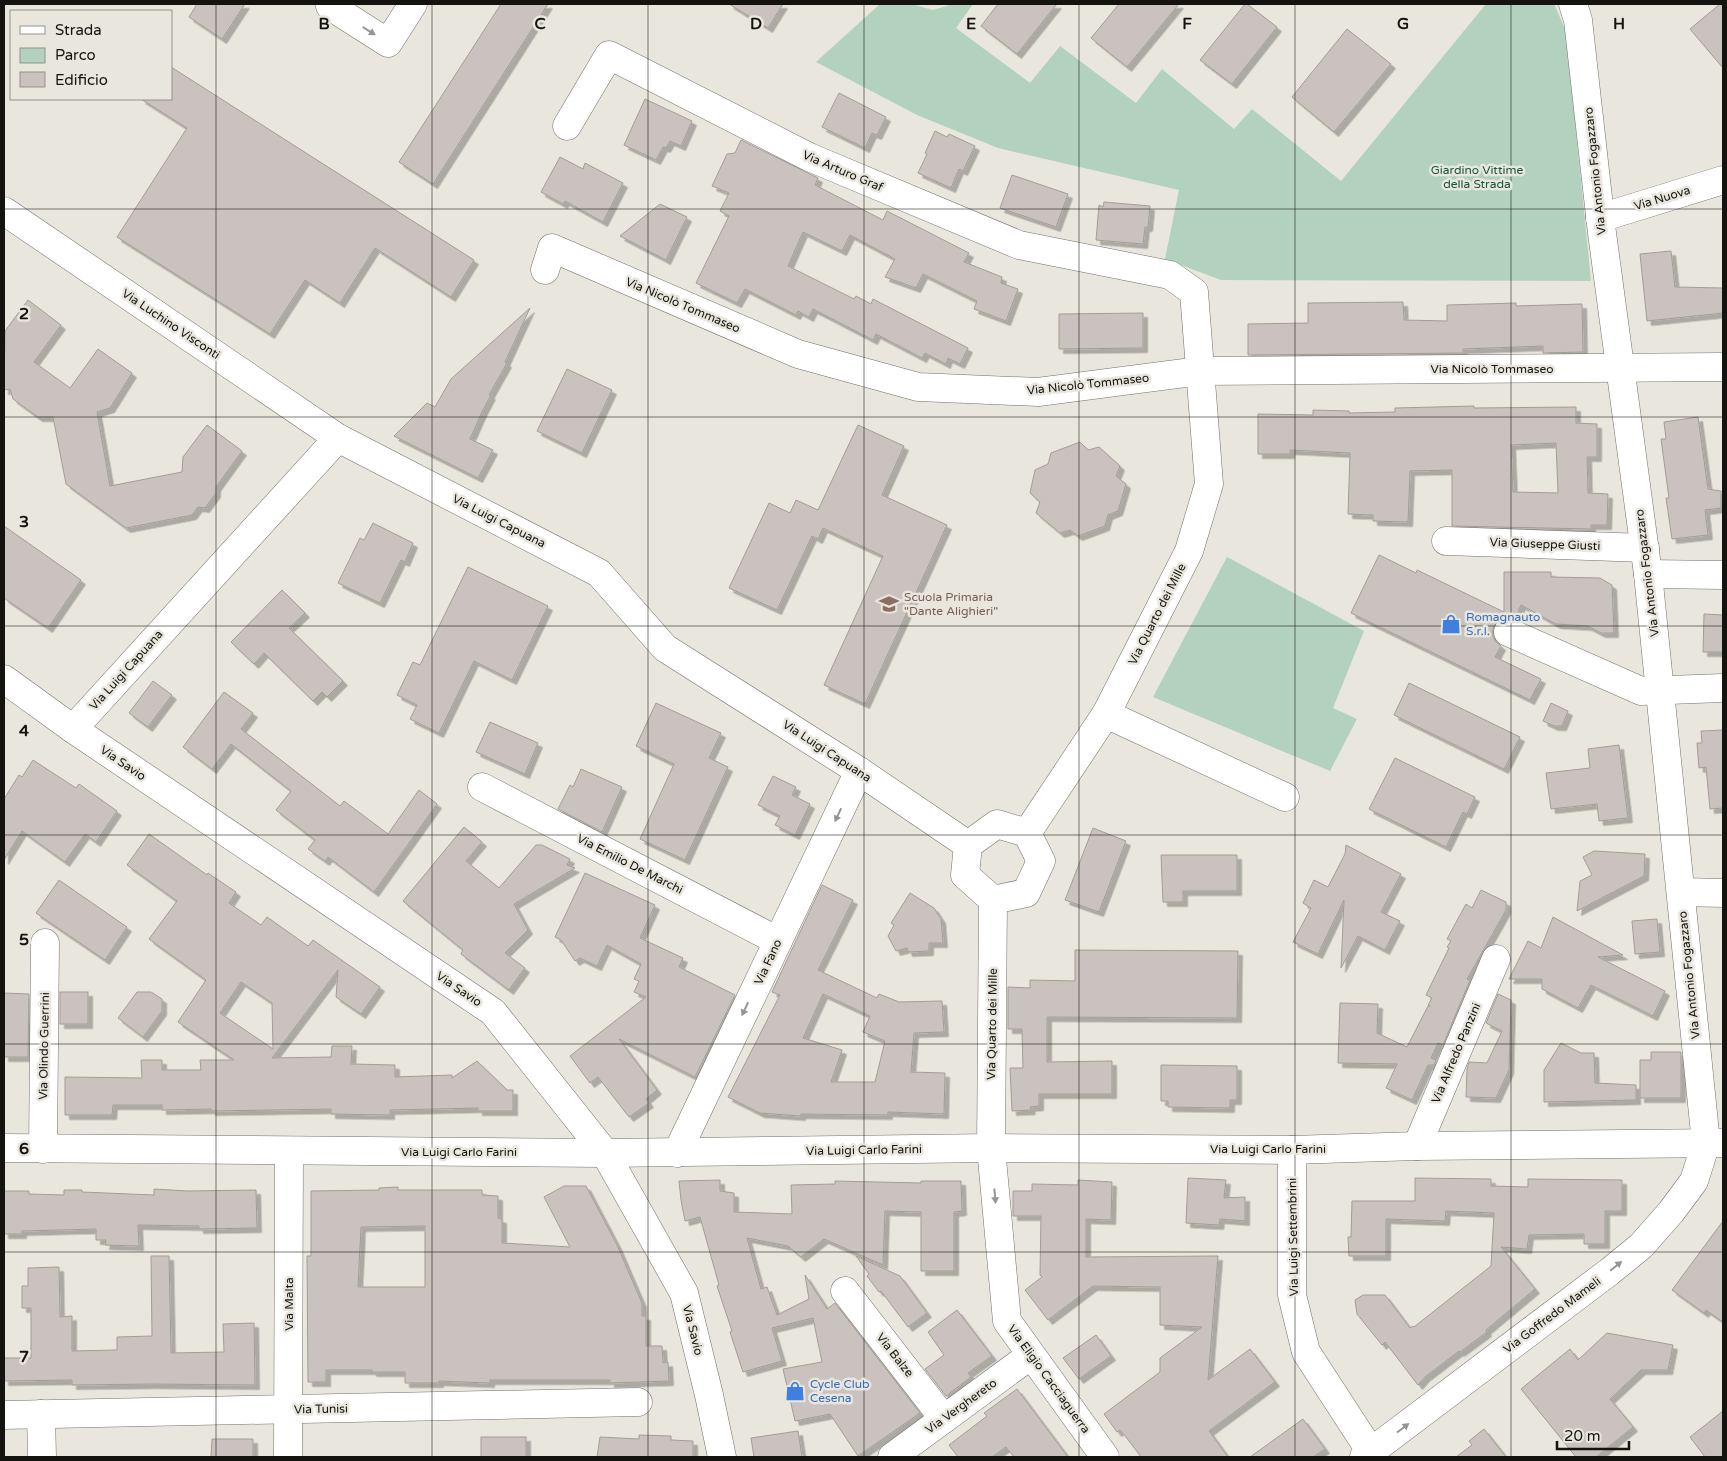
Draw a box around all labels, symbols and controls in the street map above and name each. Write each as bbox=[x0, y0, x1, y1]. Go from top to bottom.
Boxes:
legend bbox=[10, 10, 172, 100]
text: B bbox=[318, 14, 330, 34]
text: C bbox=[534, 14, 546, 34]
text: D bbox=[750, 14, 762, 34]
text: E bbox=[966, 14, 976, 34]
text: F bbox=[1182, 14, 1192, 34]
text: G bbox=[1397, 14, 1409, 34]
text: H bbox=[1613, 14, 1625, 34]
text: Strada bbox=[55, 21, 102, 39]
one-way arrow bbox=[362, 26, 376, 35]
text: Parco bbox=[55, 46, 96, 64]
text: Edificio bbox=[55, 71, 108, 89]
street label: Via Antonio Fogazzaro bbox=[1581, 106, 1609, 236]
street label: Via Arturo Graf bbox=[801, 148, 886, 194]
park label: Giardino Vittime della Strada bbox=[1431, 163, 1524, 191]
street label: Via Nuova bbox=[1632, 183, 1692, 213]
street label: Via Nicolò Tommaseo bbox=[624, 275, 742, 335]
street label: Via Luchino Visconti bbox=[119, 286, 223, 362]
text: 2 bbox=[19, 304, 29, 324]
street label: Via Nicolò Tommaseo bbox=[1430, 362, 1554, 376]
street label: Via Nicolò Tommaseo bbox=[1026, 371, 1150, 397]
street label: Via Luigi Capuana bbox=[450, 491, 548, 551]
street label: Via Antonio Fogazzaro bbox=[1632, 508, 1662, 638]
text: 3 bbox=[19, 512, 29, 532]
street label: Via Giuseppe Giusti bbox=[1489, 535, 1601, 553]
street label: Via Quarto dei Mille bbox=[1125, 561, 1189, 667]
place label: Scuola Primaria "Dante Alighieri" bbox=[904, 590, 998, 618]
school or university icon: Scuola Primaria "Dante Alighieri" bbox=[878, 593, 900, 615]
place label: Romagnauto S.r.l. bbox=[1466, 610, 1540, 638]
shop icon: Romagnauto S.r.l. bbox=[1440, 613, 1462, 635]
street label: Via Luigi Capuana bbox=[86, 627, 166, 713]
street label: Via Luigi Capuana bbox=[780, 717, 874, 785]
text: 4 bbox=[19, 721, 29, 741]
street label: Via Savio bbox=[98, 743, 148, 783]
one-way arrow bbox=[834, 808, 842, 822]
street label: Via Emilio De Marchi bbox=[575, 831, 685, 897]
street label: Via Antonio Fogazzaro bbox=[1675, 910, 1703, 1040]
text: 5 bbox=[19, 930, 29, 950]
street label: Via Fano bbox=[751, 937, 785, 987]
street label: Via Quarto dei Mille bbox=[984, 968, 1000, 1080]
street label: Via Savio bbox=[434, 969, 484, 1009]
street label: Via Olindo Guerrini bbox=[36, 992, 52, 1100]
street label: Via Alfredo Panzini bbox=[1428, 1001, 1484, 1105]
one-way arrow bbox=[741, 1002, 749, 1016]
text: 6 bbox=[19, 1139, 29, 1159]
street label: Via Luigi Carlo Farini bbox=[806, 1142, 922, 1158]
street label: Via Luigi Carlo Farini bbox=[1210, 1142, 1326, 1156]
street label: Via Luigi Carlo Farini bbox=[401, 1145, 517, 1159]
street label: Via Luigi Settembrini bbox=[1285, 1178, 1301, 1296]
one-way arrow bbox=[991, 1189, 999, 1205]
one-way arrow bbox=[1610, 1261, 1623, 1272]
street label: Via Goffredo Mameli bbox=[1501, 1274, 1603, 1356]
street label: Via Malta bbox=[282, 1277, 296, 1331]
street label: Via Savio bbox=[680, 1303, 706, 1357]
street label: Via Eligio Cacciaguerra bbox=[1005, 1322, 1093, 1436]
street label: Via Balze bbox=[874, 1330, 917, 1380]
text: 7 bbox=[19, 1347, 29, 1367]
street label: Via Verghereto bbox=[923, 1375, 999, 1437]
place label: Cycle Club Cesena bbox=[810, 1377, 870, 1405]
shop icon: Cycle Club Cesena bbox=[784, 1380, 806, 1402]
street label: Via Tunisi bbox=[294, 1402, 348, 1416]
scale bar bbox=[1557, 1418, 1630, 1450]
one-way arrow bbox=[1396, 1422, 1409, 1433]
text: 20 m bbox=[1564, 1427, 1601, 1445]

